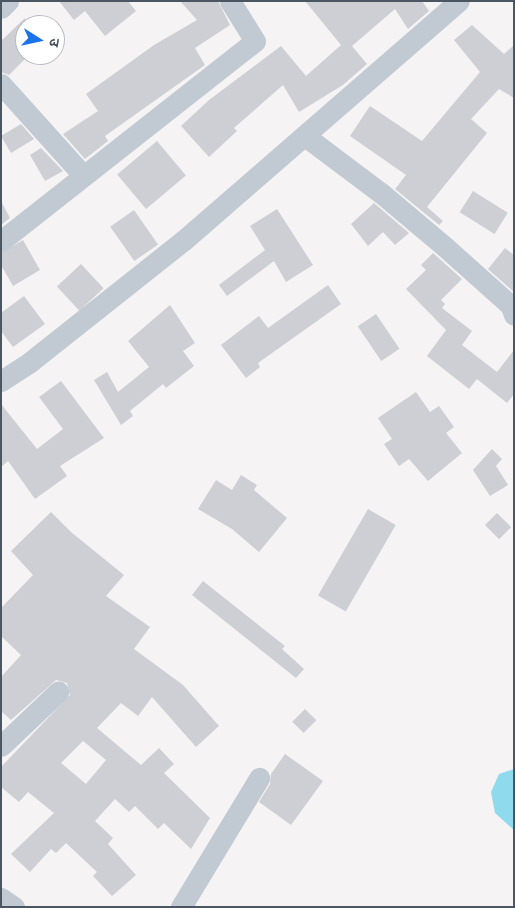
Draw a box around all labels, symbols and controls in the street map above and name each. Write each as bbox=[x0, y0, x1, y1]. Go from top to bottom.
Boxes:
north arrow bbox=[15, 15, 65, 65]
text: उ bbox=[44, 37, 64, 48]

